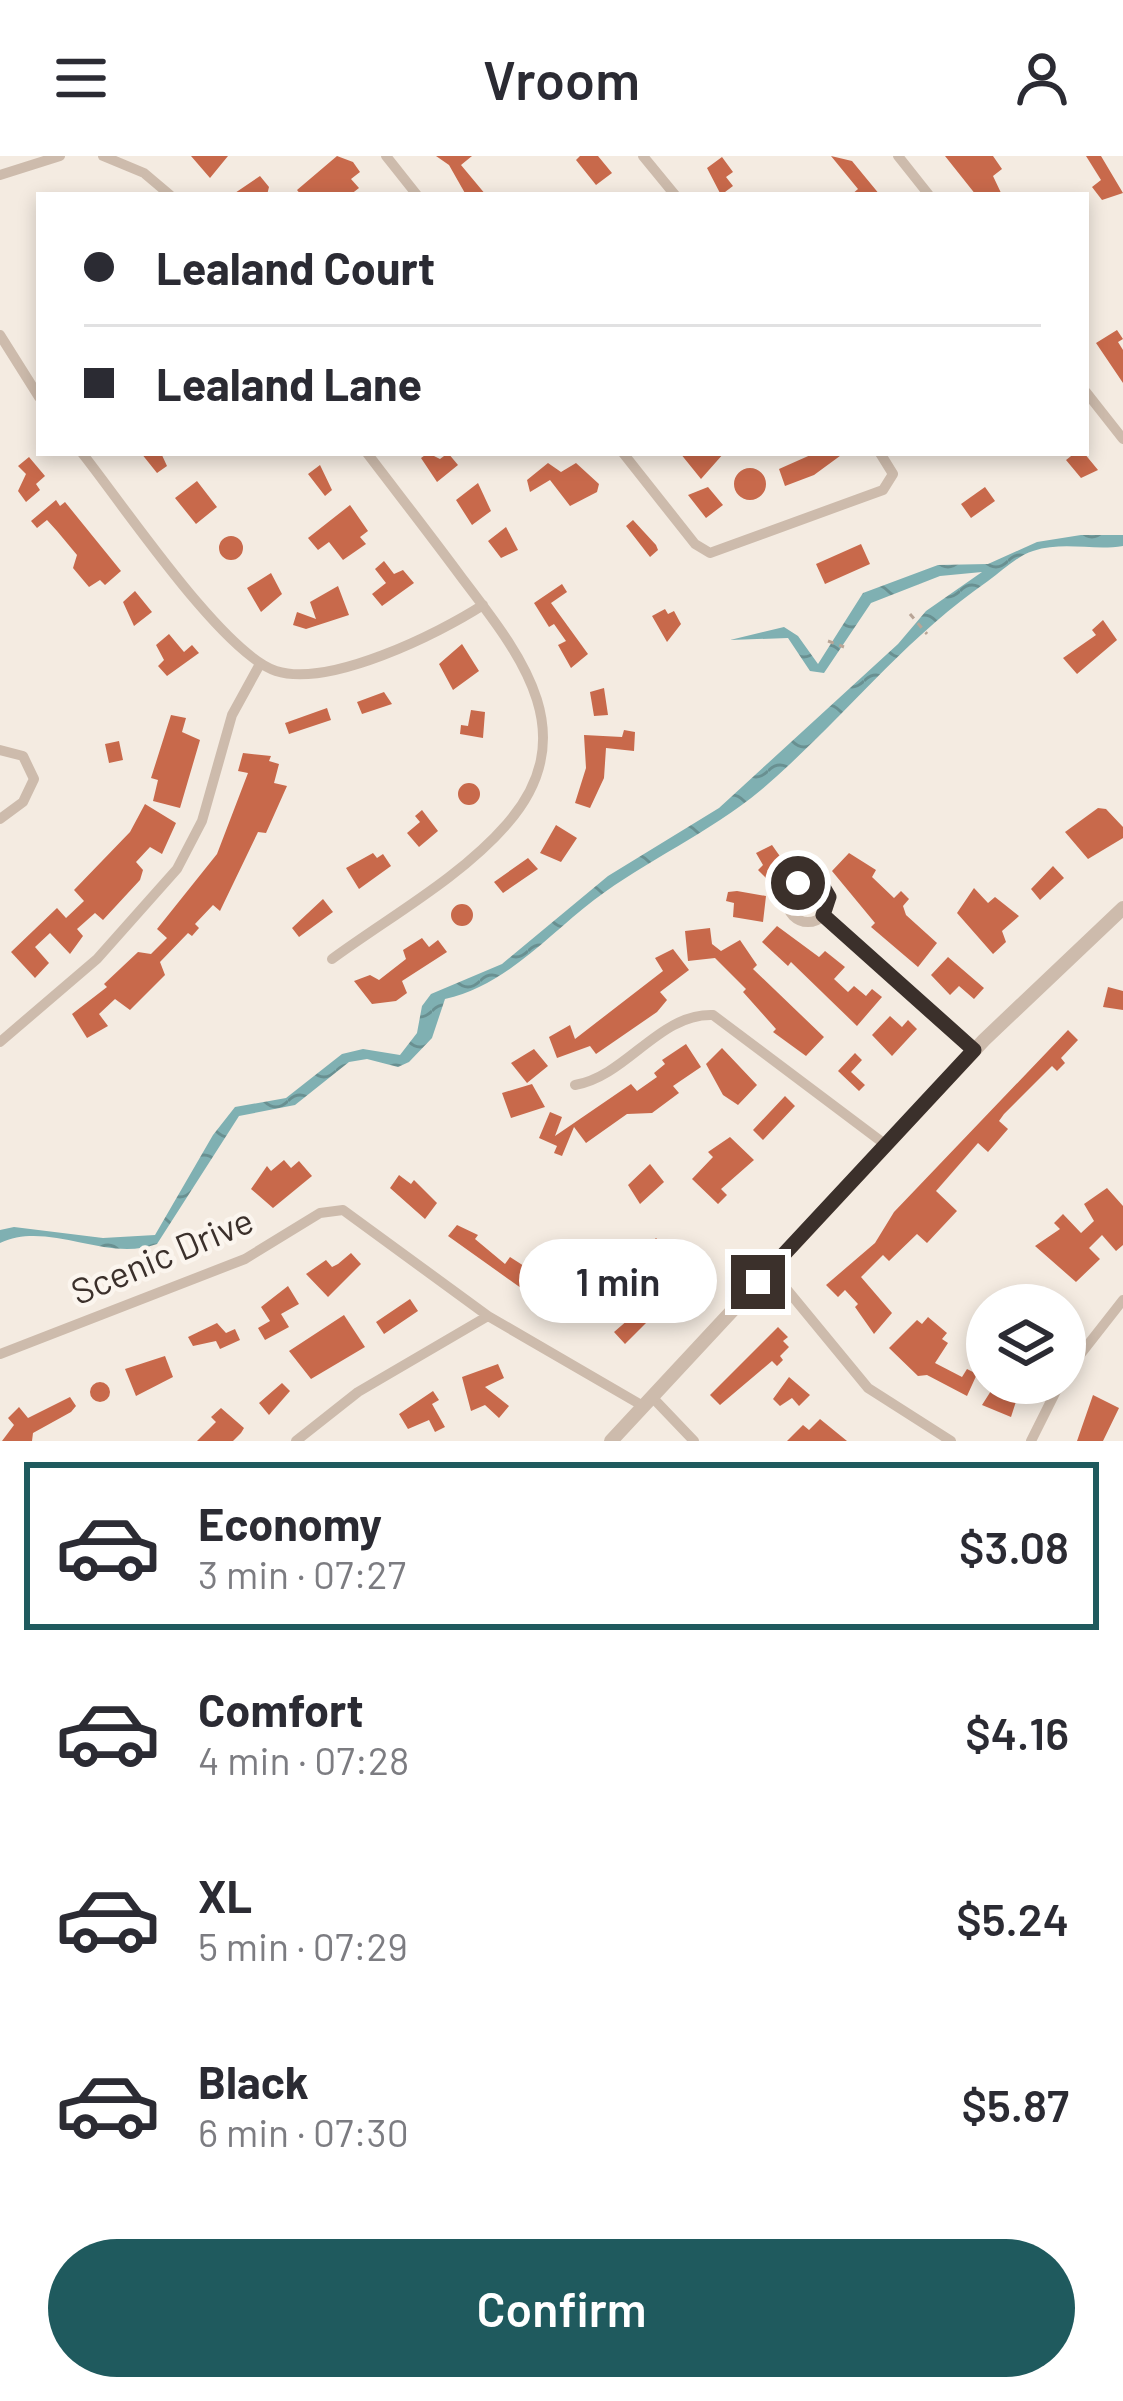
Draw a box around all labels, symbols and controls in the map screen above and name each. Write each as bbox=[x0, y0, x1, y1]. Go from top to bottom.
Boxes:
icon: menu bbox=[48, 45, 114, 111]
icon: person bbox=[1009, 45, 1075, 111]
text: Vroom bbox=[483, 46, 640, 111]
text: Lealand Court bbox=[156, 240, 435, 294]
text: Lealand Lane bbox=[156, 356, 422, 410]
route start bbox=[771, 856, 825, 910]
street label: Scenic Drive bbox=[64, 1197, 259, 1312]
callout: 1 min bbox=[518, 1240, 716, 1324]
route end bbox=[731, 1255, 785, 1309]
text: 1 min bbox=[575, 1257, 661, 1304]
map controls bbox=[966, 1284, 1086, 1404]
button: layers bbox=[966, 1284, 1086, 1404]
icon: car bbox=[54, 1492, 162, 1600]
text: Economy bbox=[198, 1496, 382, 1550]
text: $3.08 bbox=[959, 1519, 1069, 1573]
text: 3 min · 07:27 bbox=[198, 1550, 406, 1597]
icon: car bbox=[54, 1678, 162, 1786]
text: Comfort bbox=[198, 1682, 364, 1736]
text: $4.16 bbox=[965, 1705, 1069, 1759]
text: 4 min · 07:28 bbox=[198, 1736, 409, 1783]
icon: car bbox=[54, 1864, 162, 1972]
text: XL bbox=[198, 1868, 252, 1922]
text: $5.24 bbox=[956, 1891, 1069, 1945]
text: 5 min · 07:29 bbox=[198, 1922, 408, 1969]
icon: car bbox=[54, 2050, 162, 2158]
text: Black bbox=[198, 2054, 309, 2108]
text: $5.87 bbox=[961, 2077, 1069, 2131]
text: 6 min · 07:30 bbox=[198, 2108, 409, 2155]
button: Confirm bbox=[48, 2239, 1075, 2377]

